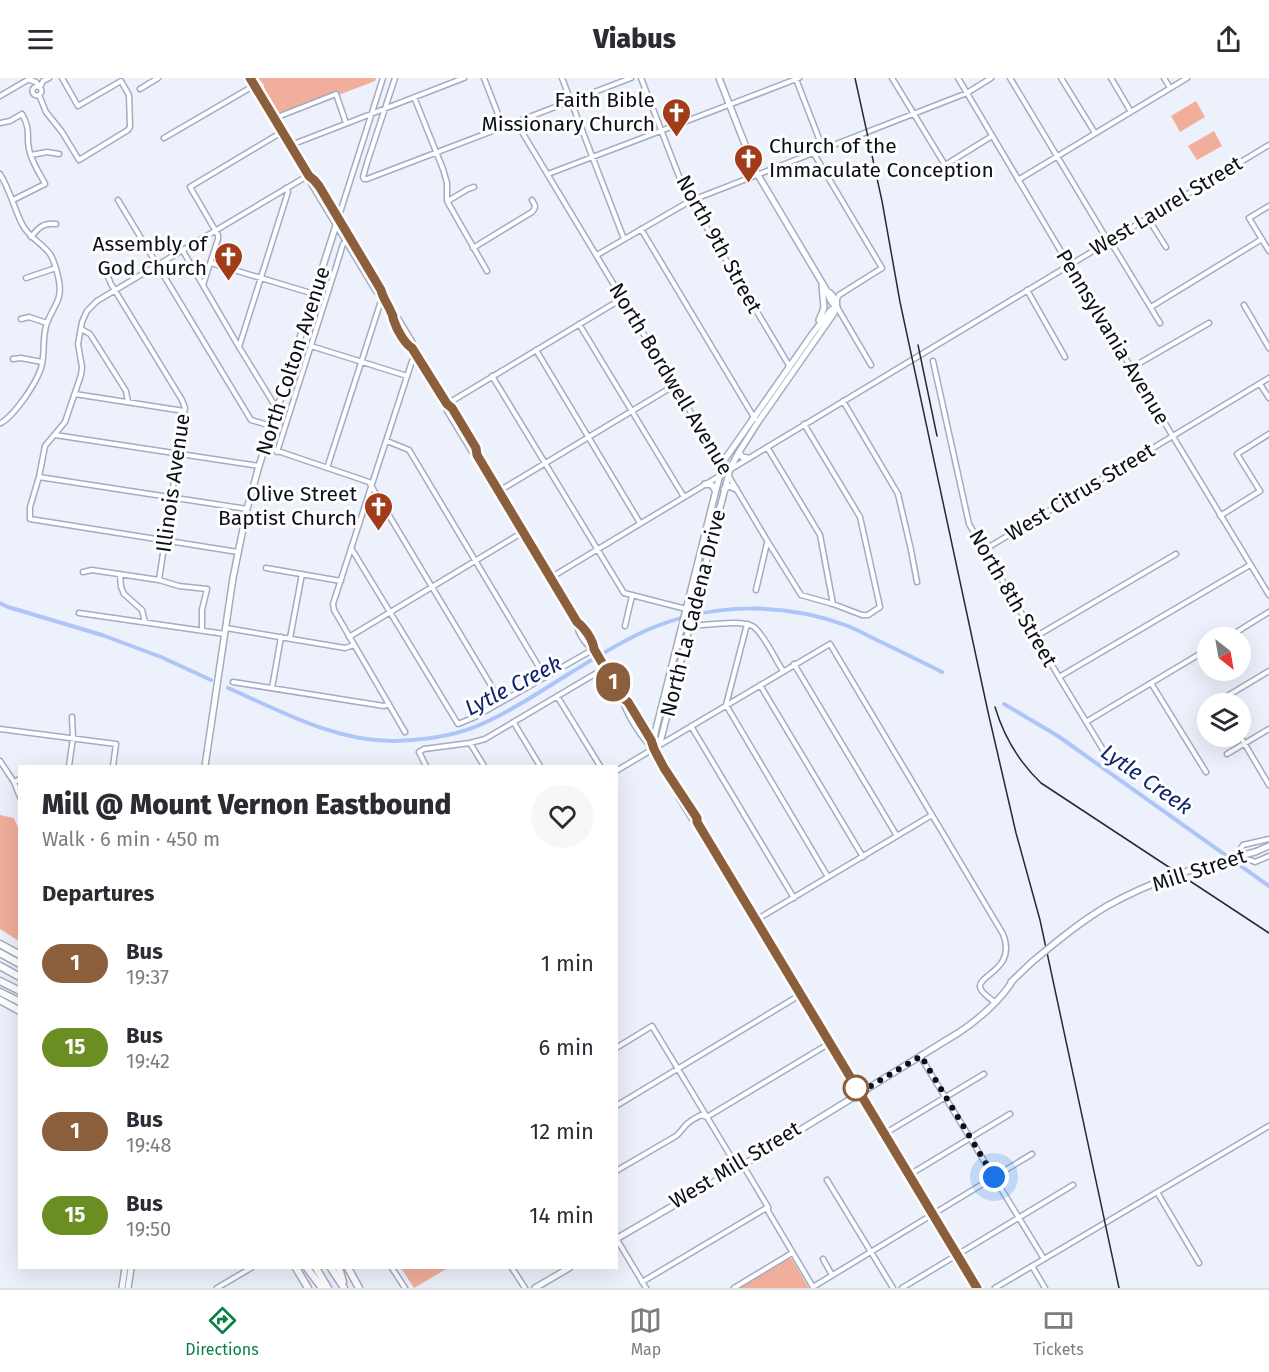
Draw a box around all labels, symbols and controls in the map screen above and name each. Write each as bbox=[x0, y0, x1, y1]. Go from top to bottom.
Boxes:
icon: menu bbox=[24, 23, 57, 56]
text: Viabus bbox=[593, 23, 676, 55]
icon: share bbox=[1212, 23, 1245, 56]
place label: Faith Bible Missionary Church bbox=[482, 87, 655, 137]
church icon: Faith Bible Missionary Church bbox=[660, 96, 692, 138]
place label: Church of the Immaculate Conception bbox=[769, 133, 994, 183]
church icon: Church of the Immaculate Conception bbox=[732, 142, 764, 184]
street label: West Laurel Street bbox=[1085, 150, 1247, 262]
street label: North 9th Street bbox=[670, 171, 768, 318]
place label: Assembly of God Church bbox=[93, 231, 209, 281]
church icon: Assembly of God Church bbox=[212, 240, 244, 282]
street label: Pennsylvania Avenue bbox=[1050, 245, 1176, 429]
street label: North Colton Avenue bbox=[250, 263, 336, 459]
street label: North Bordwell Avenue bbox=[603, 278, 739, 480]
street label: Illinois Avenue bbox=[150, 412, 196, 554]
street label: West Citrus Street bbox=[1001, 437, 1160, 547]
place label: Olive Street Baptist Church bbox=[218, 481, 357, 531]
church icon: Olive Street Baptist Church bbox=[362, 490, 394, 532]
street label: North La Cadena Drive bbox=[655, 507, 731, 719]
street label: North 8th Street bbox=[963, 525, 1063, 672]
north arrow bbox=[1197, 627, 1251, 681]
map controls bbox=[1197, 627, 1251, 747]
water label: Lytle Creek bbox=[460, 650, 566, 721]
line badge: 1 bbox=[594, 662, 632, 702]
text: 1 bbox=[608, 669, 618, 695]
button: layers bbox=[1197, 693, 1251, 747]
water label: Lytle Creek bbox=[1096, 738, 1198, 821]
button: heart bbox=[531, 785, 594, 848]
text: Mill @ Mount Vernon Eastbound bbox=[42, 788, 451, 821]
text: Walk · 6 min · 450 m bbox=[42, 827, 220, 851]
street label: Mill Street bbox=[1149, 843, 1250, 897]
text: Departures bbox=[42, 880, 154, 907]
text: Bus bbox=[126, 938, 163, 965]
text: 1 bbox=[70, 950, 80, 976]
text: 1 min bbox=[541, 950, 594, 977]
text: 19:37 bbox=[126, 965, 169, 989]
text: Bus bbox=[126, 1022, 163, 1049]
text: 15 bbox=[65, 1034, 86, 1060]
text: 6 min bbox=[538, 1034, 594, 1061]
text: 19:42 bbox=[126, 1049, 170, 1073]
unlabelled marker bbox=[843, 1075, 869, 1101]
text: Bus bbox=[126, 1106, 163, 1133]
street label: West Mill Street bbox=[665, 1115, 806, 1214]
text: 1 bbox=[70, 1118, 80, 1144]
text: 12 min bbox=[530, 1118, 594, 1145]
text: 19:48 bbox=[126, 1133, 172, 1157]
your location bbox=[979, 1162, 1009, 1192]
text: Bus bbox=[126, 1190, 163, 1217]
text: 15 bbox=[65, 1202, 86, 1228]
text: 14 min bbox=[529, 1202, 594, 1229]
text: 19:50 bbox=[126, 1217, 171, 1241]
tab: Directions bbox=[185, 1304, 259, 1359]
tab: Map bbox=[629, 1304, 662, 1359]
tab: Tickets bbox=[1033, 1304, 1084, 1359]

